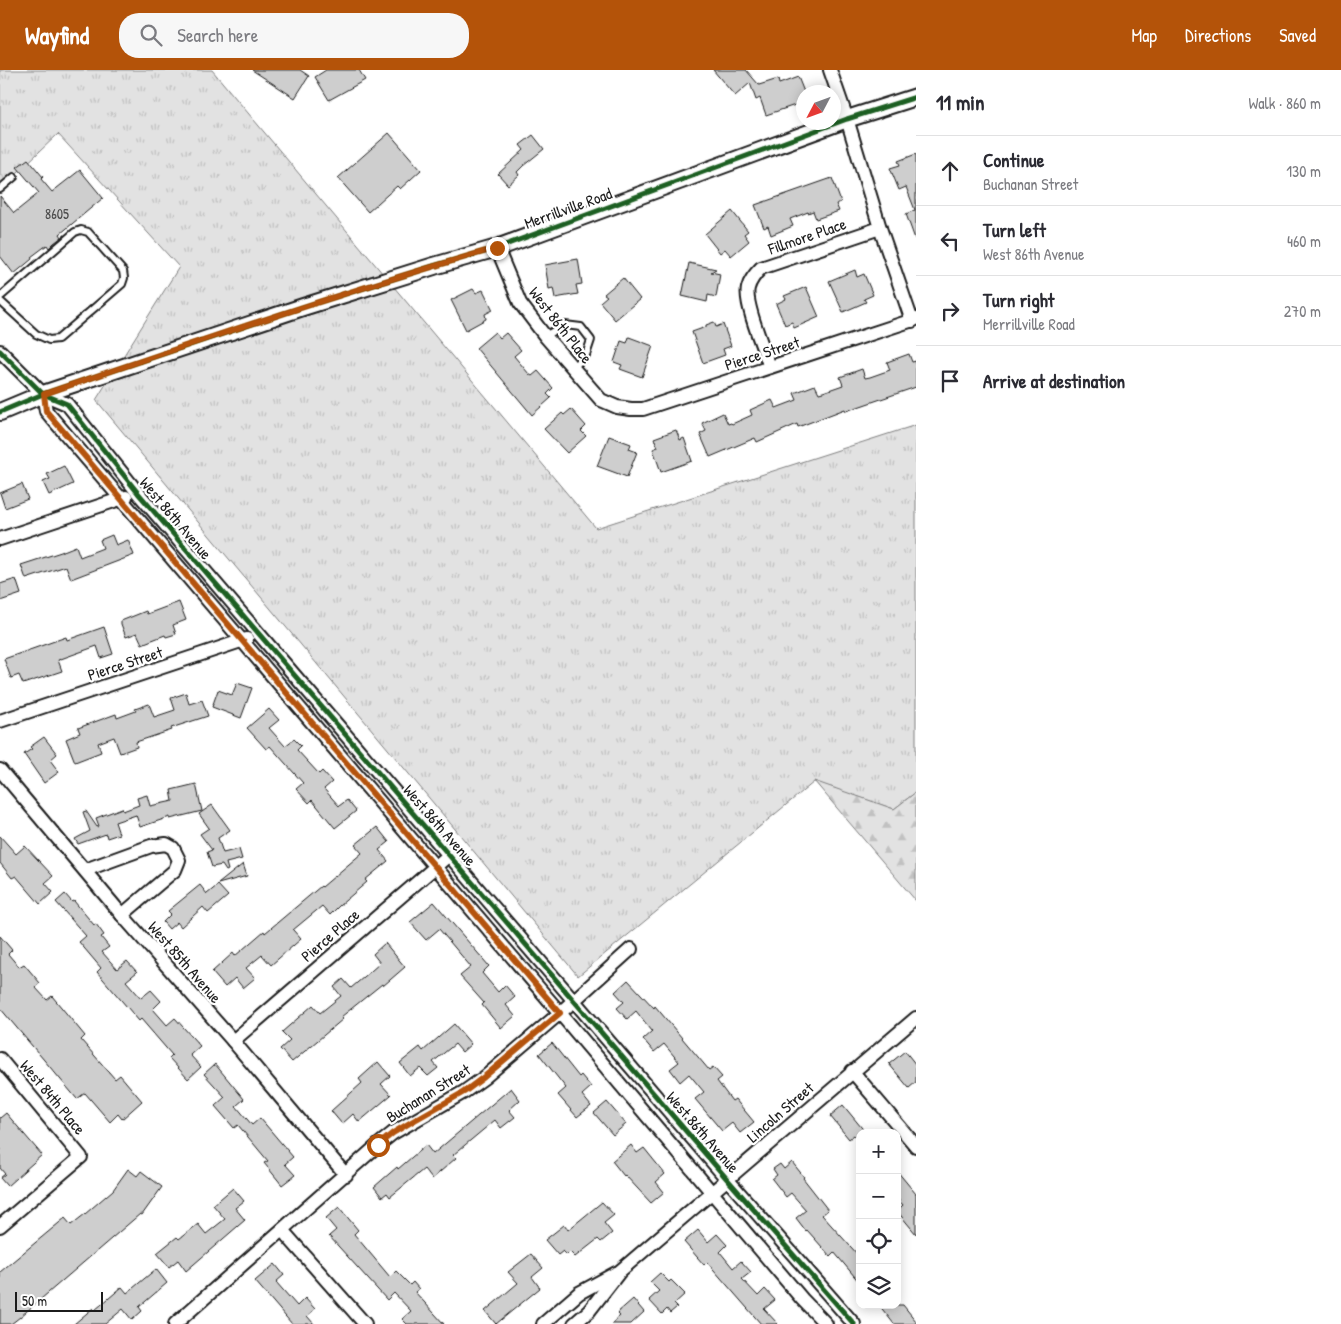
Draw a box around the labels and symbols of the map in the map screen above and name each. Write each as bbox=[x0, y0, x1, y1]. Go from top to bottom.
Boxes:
north arrow bbox=[796, 85, 841, 130]
street label: Merrillville Road bbox=[521, 182, 615, 234]
house number: 8605 bbox=[45, 204, 69, 223]
street label: Fillmore Place bbox=[764, 212, 849, 260]
route end bbox=[486, 237, 509, 260]
street label: West 86th Place bbox=[524, 282, 598, 368]
street label: Pierce Street bbox=[722, 330, 803, 375]
street label: West 86th Avenue bbox=[135, 472, 217, 564]
street label: Pierce Street bbox=[85, 640, 166, 685]
street label: West 86th Avenue bbox=[398, 780, 482, 871]
street label: Pierce Place bbox=[296, 903, 364, 967]
street label: West 85th Avenue bbox=[143, 916, 227, 1008]
street label: West 84th Place bbox=[15, 1055, 91, 1139]
street label: Buchanan Street bbox=[382, 1058, 475, 1128]
street label: Lincoln Street bbox=[742, 1077, 818, 1147]
street label: West 86th Avenue bbox=[661, 1087, 745, 1178]
route start bbox=[367, 1134, 390, 1157]
scale bar bbox=[15, 1289, 102, 1312]

